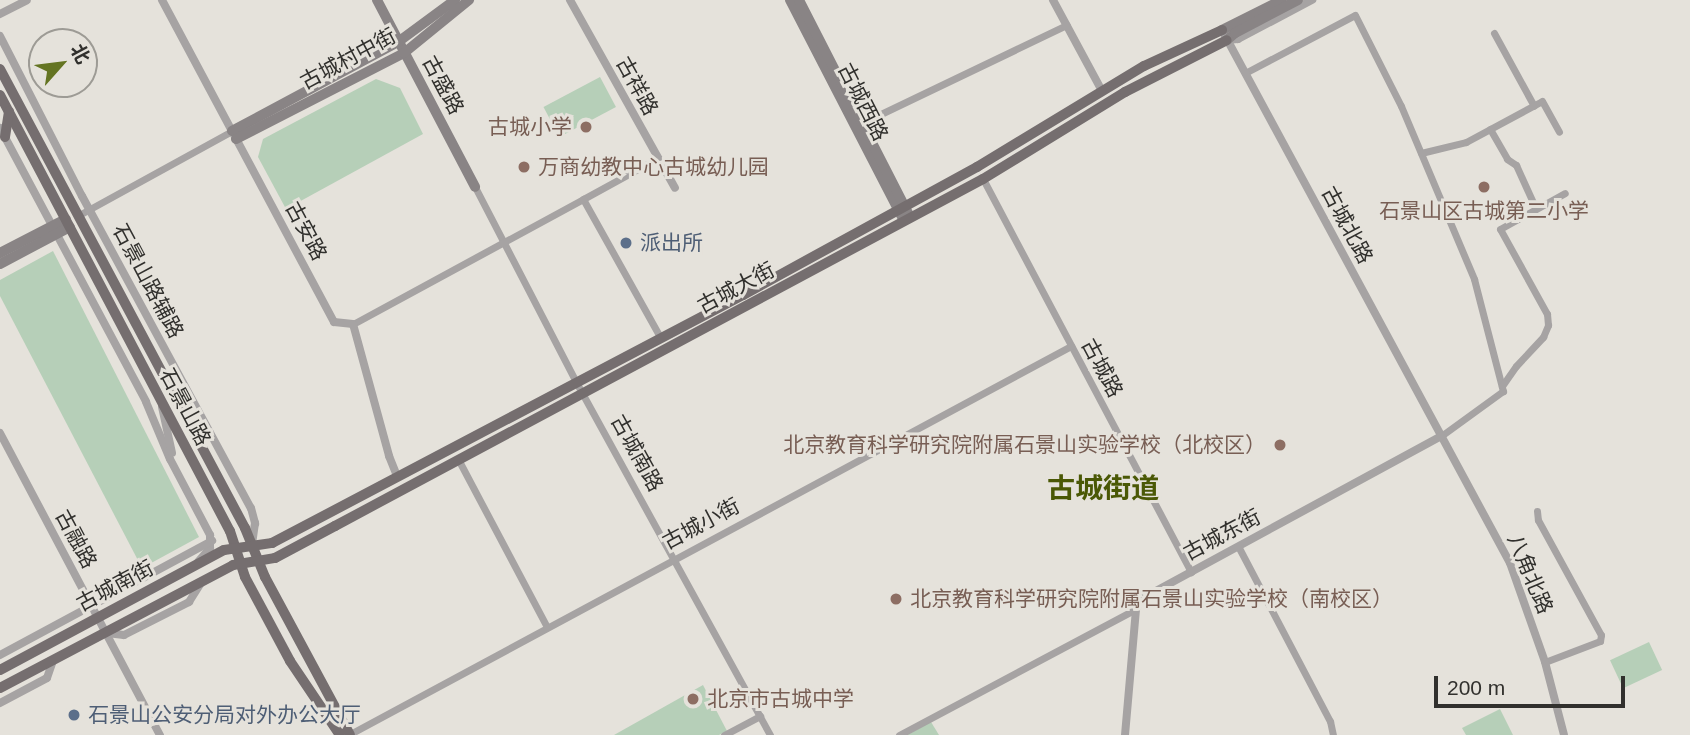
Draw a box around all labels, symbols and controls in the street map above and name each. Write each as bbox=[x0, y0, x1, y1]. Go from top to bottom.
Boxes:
street label: 古城村中街 bbox=[296, 23, 400, 95]
north arrow bbox=[28, 28, 98, 98]
text: 北 bbox=[66, 41, 94, 67]
street label: 古盛路 bbox=[417, 51, 469, 119]
street label: 古祥路 bbox=[611, 52, 663, 120]
street label: 古城西路 bbox=[833, 59, 893, 145]
place label: 古城小学 bbox=[488, 114, 572, 140]
marker: 古城小学 bbox=[578, 119, 594, 135]
place label: 万商幼教中心古城幼儿园 bbox=[538, 154, 769, 180]
marker: 万商幼教中心古城幼儿园 bbox=[516, 159, 532, 175]
marker: 石景山区古城第二小学 bbox=[1476, 179, 1492, 195]
street label: 古城北路 bbox=[1316, 182, 1378, 268]
street label: 古安路 bbox=[280, 197, 332, 265]
place label: 石景山区古城第二小学 bbox=[1379, 198, 1589, 224]
street label: 石景山路辅路 bbox=[107, 219, 189, 343]
place label: 派出所 bbox=[640, 230, 703, 256]
marker: 派出所 bbox=[618, 235, 634, 251]
street label: 古城大街 bbox=[693, 257, 779, 319]
street label: 古城路 bbox=[1076, 334, 1128, 402]
street label: 石景山路 bbox=[154, 364, 216, 450]
street label: 古城南路 bbox=[606, 410, 668, 496]
place label: 北京教育科学研究院附属石景山实验学校（北校区） bbox=[783, 432, 1266, 458]
marker: 北京教育科学研究院附属石景山实验学校（北校区） bbox=[1272, 437, 1288, 453]
district label: 古城街道 bbox=[1047, 472, 1159, 506]
street label: 古城小街 bbox=[658, 493, 744, 555]
street label: 古城东街 bbox=[1179, 504, 1265, 566]
street label: 古融路 bbox=[50, 505, 102, 573]
street label: 八角北路 bbox=[1502, 530, 1558, 618]
street label: 古城南街 bbox=[72, 555, 158, 617]
place label: 北京教育科学研究院附属石景山实验学校（南校区） bbox=[910, 586, 1393, 612]
marker: 北京教育科学研究院附属石景山实验学校（南校区） bbox=[888, 591, 904, 607]
scale bar bbox=[1438, 662, 1629, 706]
text: 200 m bbox=[1447, 676, 1505, 699]
place label: 北京市古城中学 bbox=[707, 686, 854, 712]
marker: 北京市古城中学 bbox=[685, 691, 701, 707]
place label: 石景山公安分局对外办公大厅 bbox=[88, 702, 361, 728]
marker: 石景山公安分局对外办公大厅 bbox=[66, 707, 82, 723]

